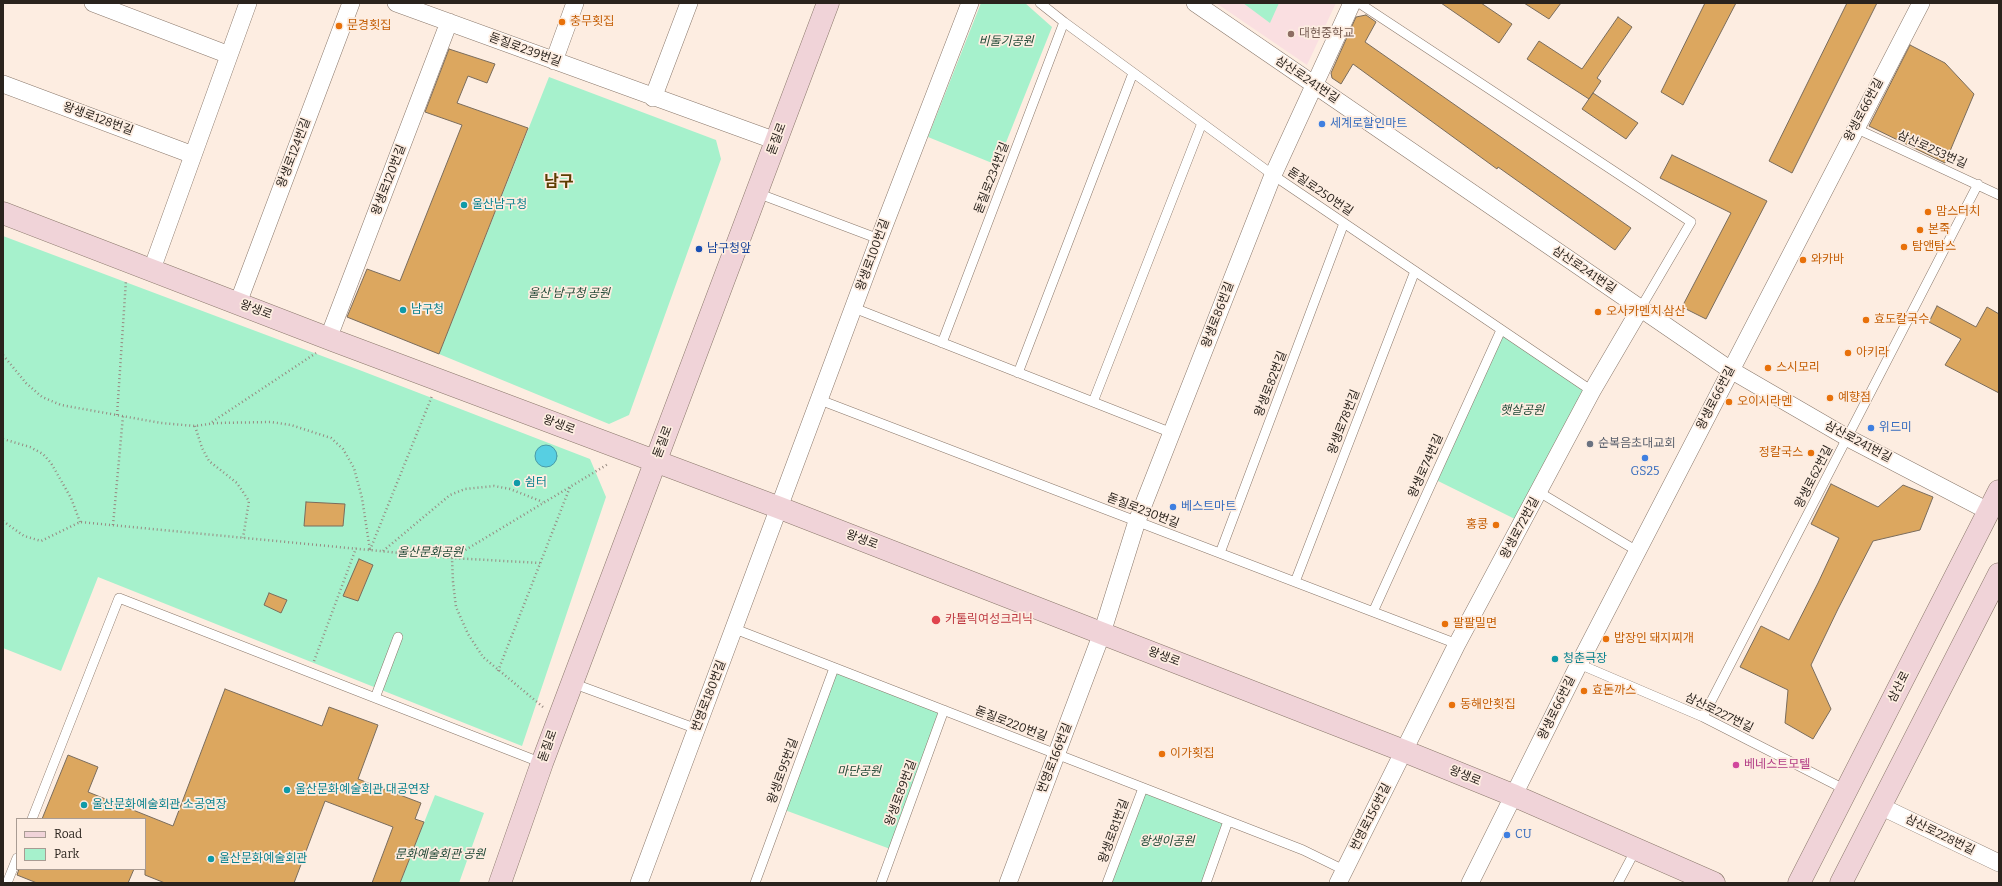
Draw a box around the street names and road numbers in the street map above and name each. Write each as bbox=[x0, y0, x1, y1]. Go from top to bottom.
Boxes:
street label: 돋질로239번길 bbox=[487, 30, 563, 70]
street label: 삼산로241번길 bbox=[1272, 53, 1342, 107]
street label: 왕생로66번길 bbox=[1841, 76, 1887, 144]
street label: 왕생로128번길 bbox=[61, 100, 135, 138]
street label: 왕생로124번길 bbox=[274, 116, 314, 190]
street label: 돋질로 bbox=[764, 121, 790, 157]
street label: 삼산로253번길 bbox=[1895, 128, 1969, 172]
street label: 돋질로234번길 bbox=[972, 140, 1012, 216]
street label: 왕생로120번길 bbox=[369, 143, 409, 217]
street label: 돋질로250번길 bbox=[1285, 165, 1355, 219]
street label: 왕생로100번길 bbox=[853, 217, 893, 293]
street label: 삼산로241번길 bbox=[1549, 243, 1619, 297]
street label: 왕생로86번길 bbox=[1199, 280, 1237, 350]
street label: 왕생로 bbox=[238, 297, 274, 323]
street label: 왕생로82번길 bbox=[1252, 349, 1290, 419]
street label: 왕생로66번길 bbox=[1694, 364, 1738, 432]
street label: 왕생로78번길 bbox=[1325, 388, 1363, 456]
street label: 왕생로 bbox=[541, 412, 577, 438]
street label: 삼산로241번길 bbox=[1822, 418, 1894, 466]
street label: 돋질로 bbox=[650, 424, 676, 460]
street label: 왕생로74번길 bbox=[1406, 432, 1446, 500]
street label: 왕생로62번길 bbox=[1792, 443, 1836, 511]
street label: 돋질로230번길 bbox=[1105, 491, 1181, 531]
street label: 왕생로72번길 bbox=[1498, 495, 1542, 561]
street label: 왕생로 bbox=[844, 527, 880, 553]
street label: 왕생로 bbox=[1146, 644, 1182, 670]
street label: 번영로180번길 bbox=[689, 658, 729, 734]
street label: 삼산로 bbox=[1885, 669, 1913, 705]
street label: 왕생로66번길 bbox=[1535, 674, 1579, 742]
street label: 삼산로227번길 bbox=[1683, 690, 1755, 736]
street label: 돋질로220번길 bbox=[973, 704, 1049, 744]
street label: 번영로166번길 bbox=[1035, 721, 1075, 795]
street label: 돋질로 bbox=[536, 728, 560, 764]
street label: 왕생로95번길 bbox=[764, 736, 802, 806]
street label: 왕생로89번길 bbox=[882, 758, 920, 828]
street label: 왕생로 bbox=[1447, 763, 1483, 789]
street label: 번영로156번길 bbox=[1348, 781, 1394, 853]
street label: 왕생로81번길 bbox=[1096, 797, 1132, 865]
street label: 삼산로228번길 bbox=[1903, 812, 1977, 858]

